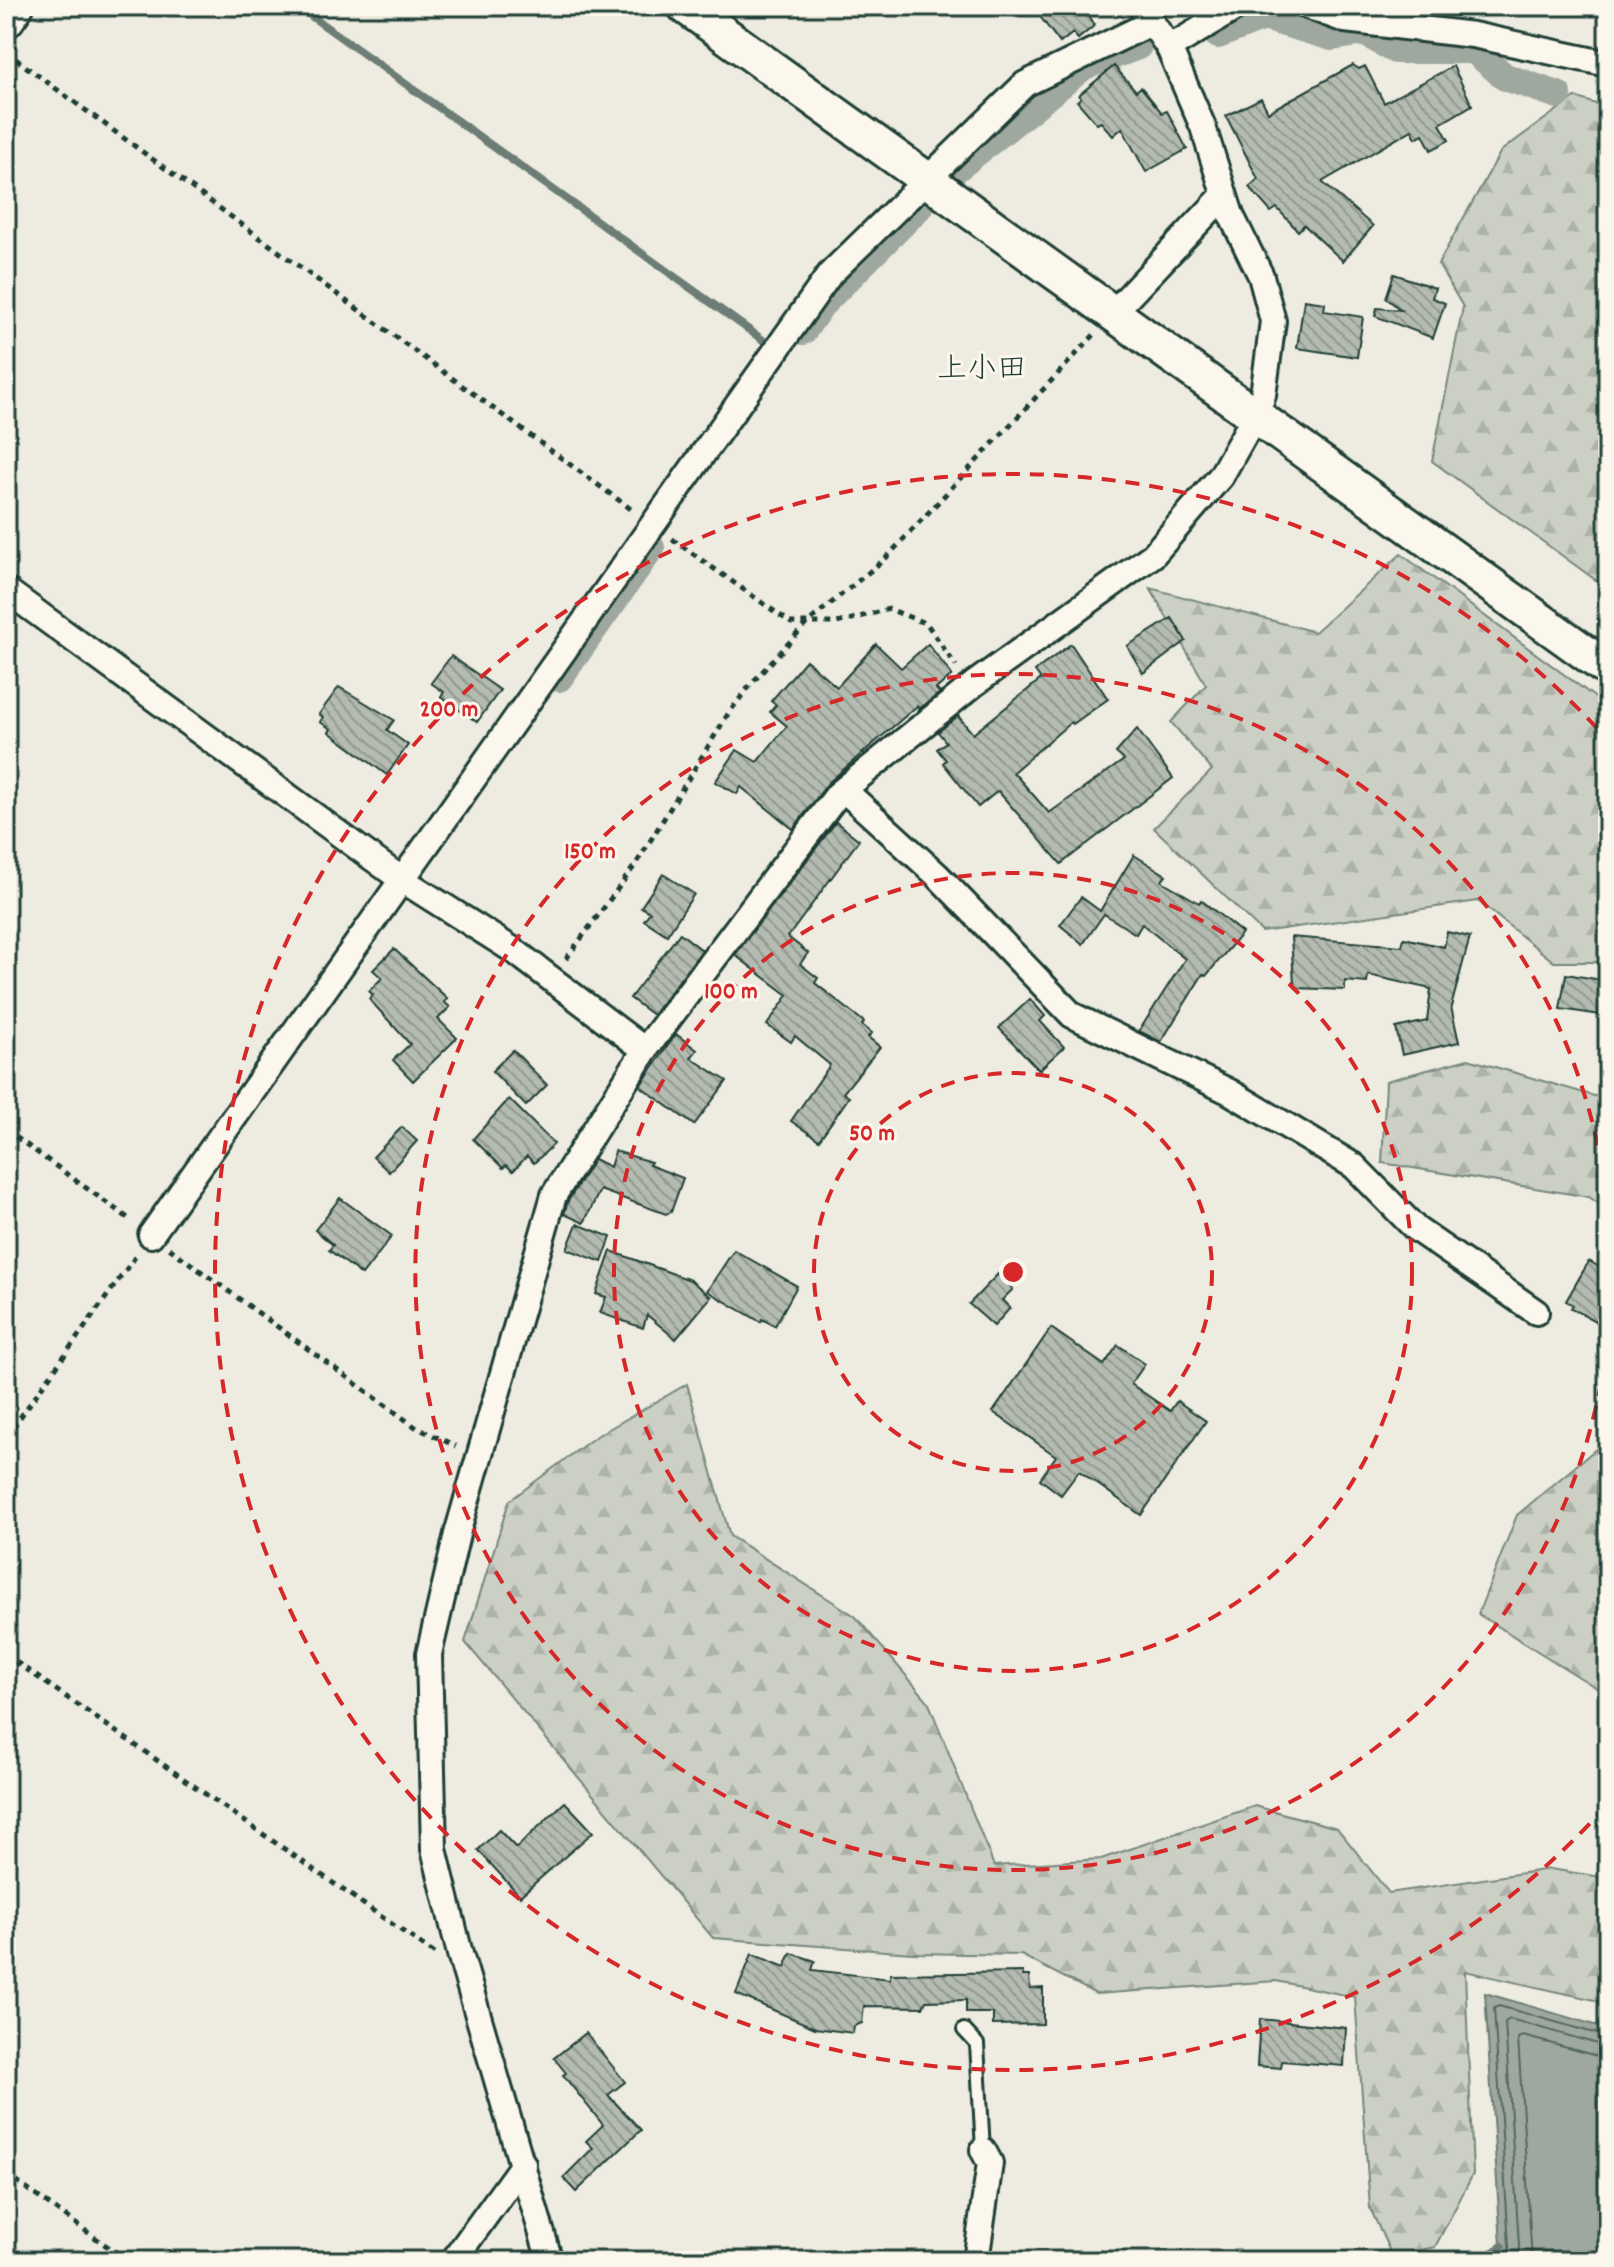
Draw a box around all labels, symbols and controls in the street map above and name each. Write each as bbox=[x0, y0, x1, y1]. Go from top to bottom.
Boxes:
district label: 上小田 bbox=[937, 350, 1027, 393]
text: 200 m bbox=[420, 694, 478, 728]
text: 150 m bbox=[564, 836, 616, 870]
text: 100 m bbox=[704, 976, 758, 1010]
text: 50 m bbox=[849, 1118, 895, 1152]
centre of rings bbox=[999, 1258, 1027, 1286]

